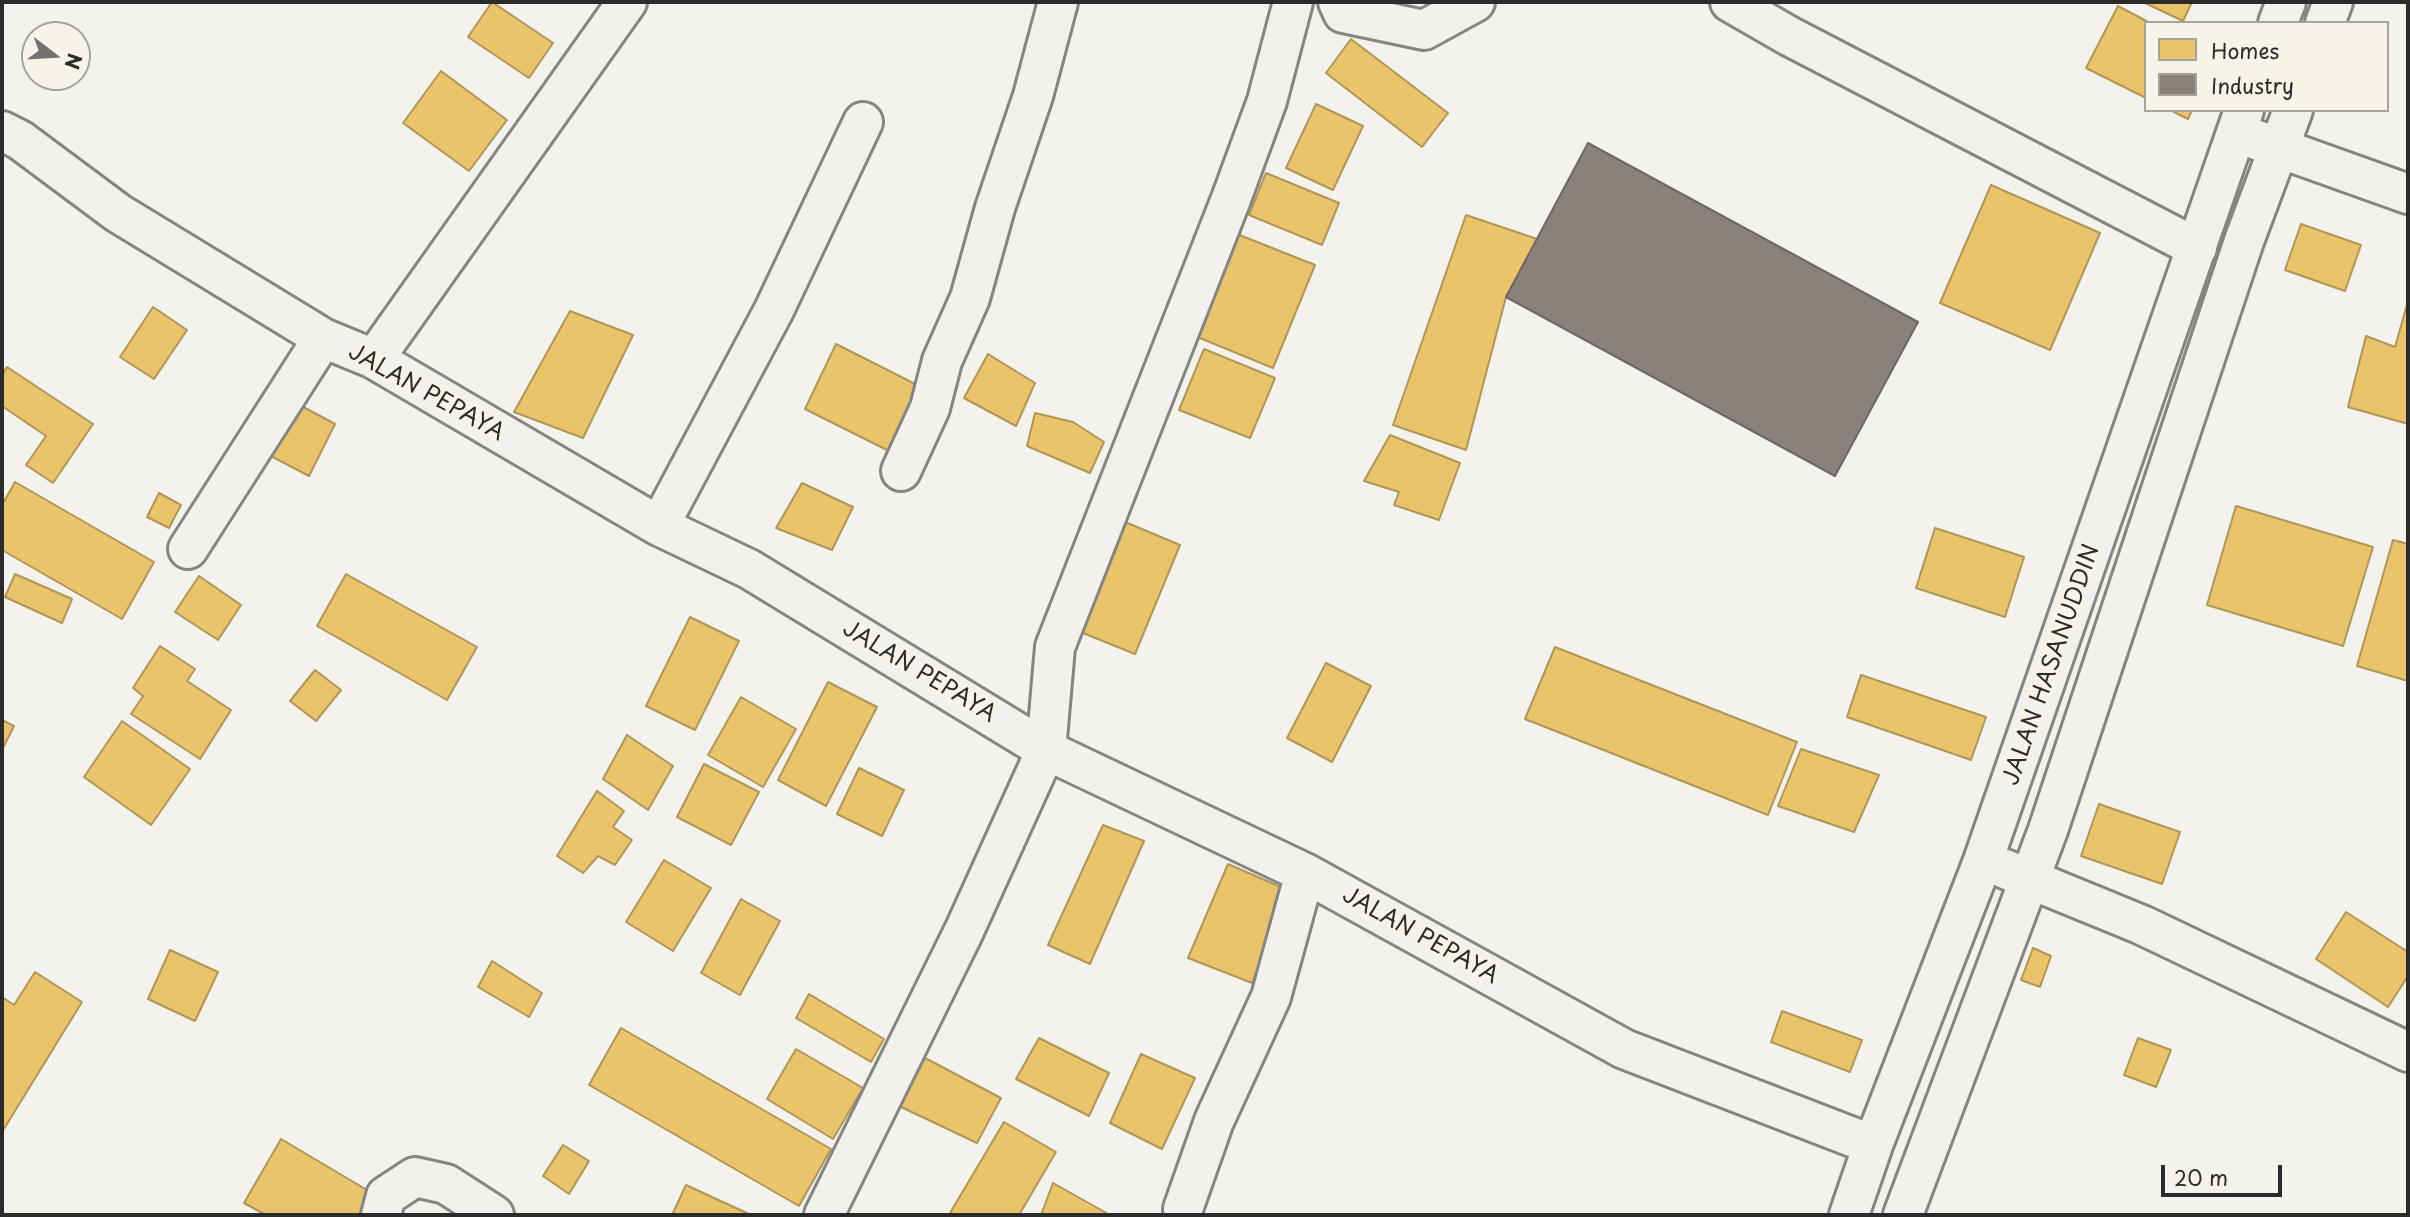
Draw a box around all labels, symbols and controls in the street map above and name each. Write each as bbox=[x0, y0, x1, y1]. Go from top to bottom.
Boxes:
north arrow bbox=[21, 21, 91, 91]
legend bbox=[2144, 21, 2389, 112]
text: Homes bbox=[2211, 34, 2279, 66]
text: N bbox=[59, 50, 90, 73]
text: Industry bbox=[2211, 69, 2294, 101]
street label: JALAN PEPAYA bbox=[343, 339, 509, 447]
street label: JALAN HASANUDDIN bbox=[1998, 541, 2106, 789]
street label: JALAN PEPAYA bbox=[837, 615, 1001, 729]
street label: JALAN PEPAYA bbox=[1337, 882, 1503, 990]
scale bar bbox=[2165, 1150, 2286, 1194]
text: 20 m bbox=[2174, 1161, 2228, 1193]

